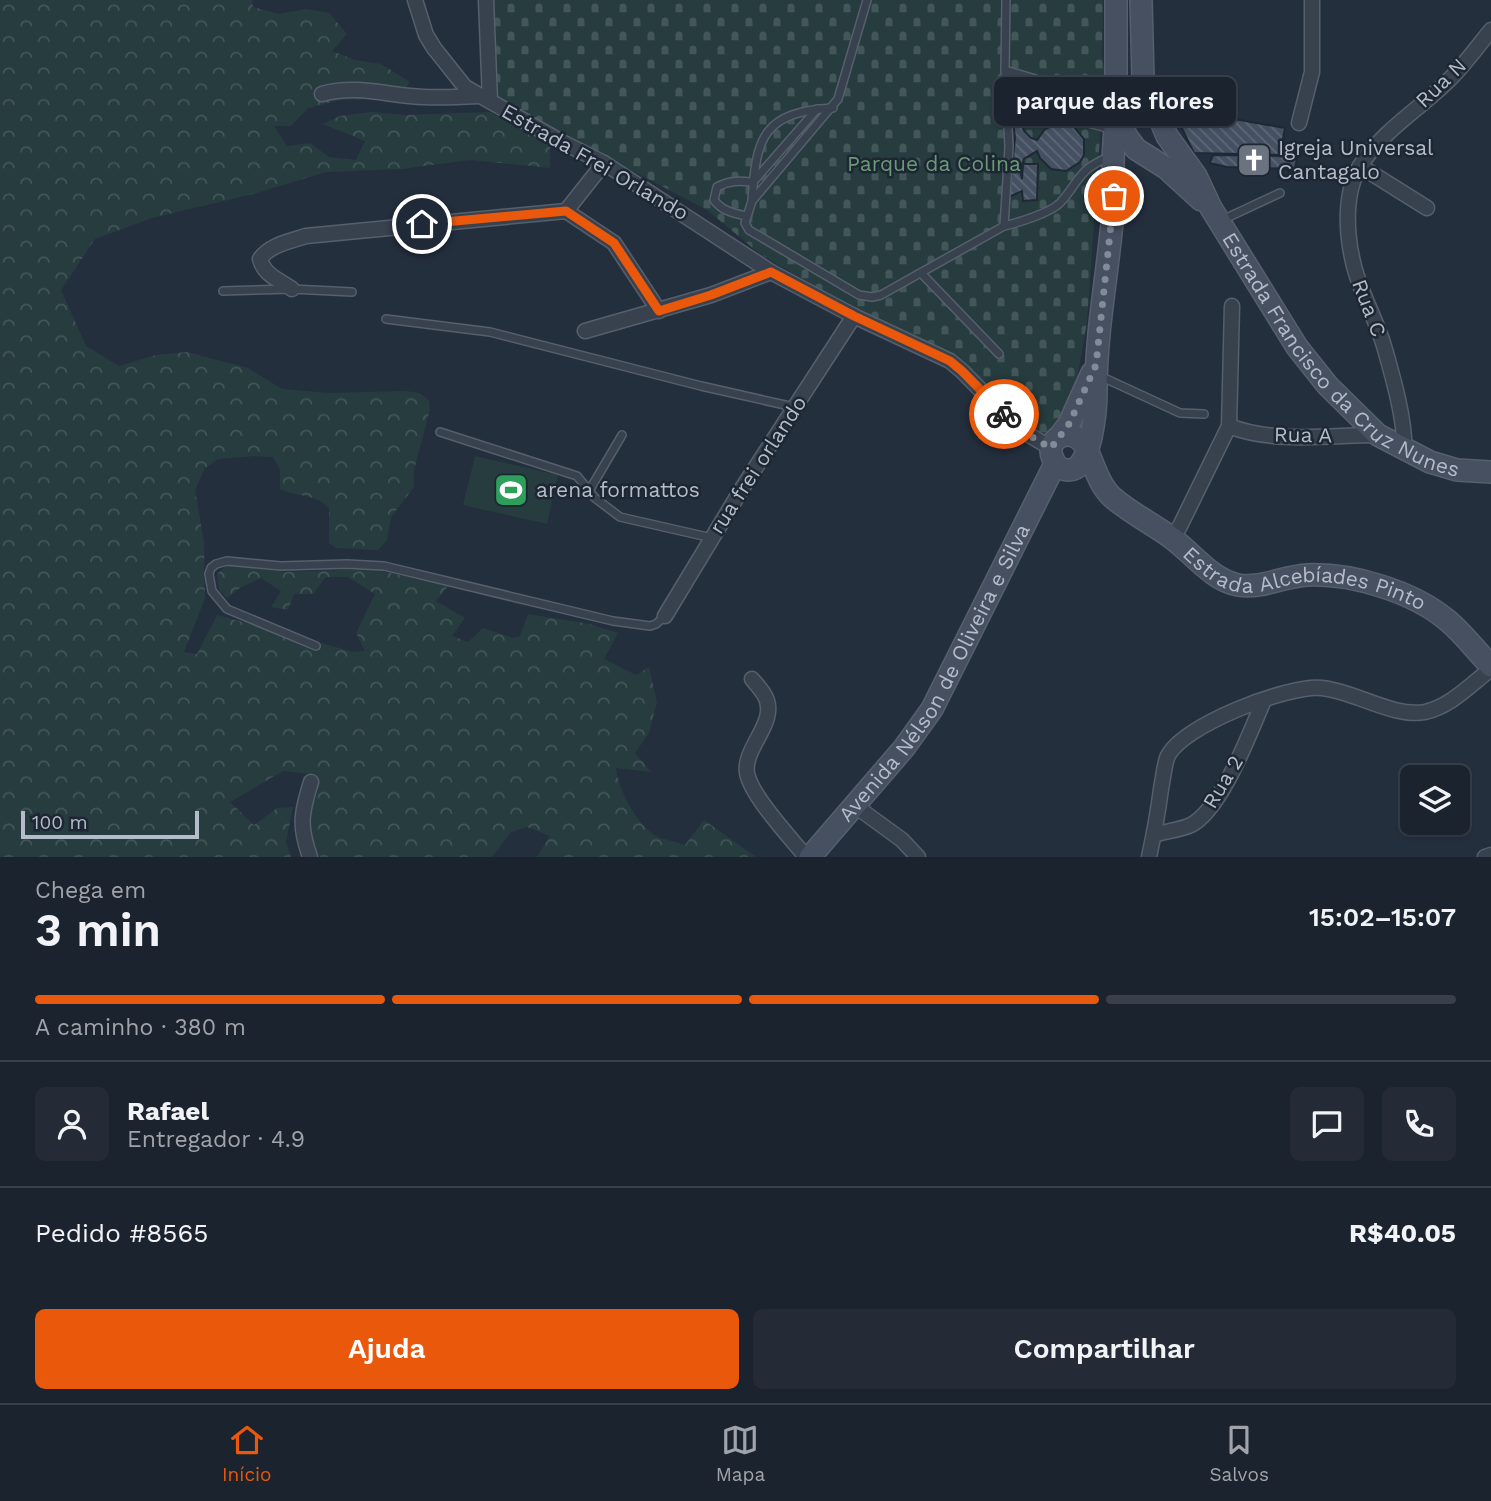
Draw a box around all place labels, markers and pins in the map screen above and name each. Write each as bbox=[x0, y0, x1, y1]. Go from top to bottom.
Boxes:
callout: parque das flores bbox=[993, 77, 1235, 126]
place label: Igreja Universal Cantagalo bbox=[1278, 135, 1434, 184]
church icon: Igreja Universal Cantagalo bbox=[1235, 141, 1273, 179]
pin bbox=[1084, 166, 1144, 226]
pin bbox=[392, 194, 452, 254]
sports icon: arena formattos bbox=[492, 471, 530, 509]
place label: arena formattos bbox=[536, 477, 700, 502]

